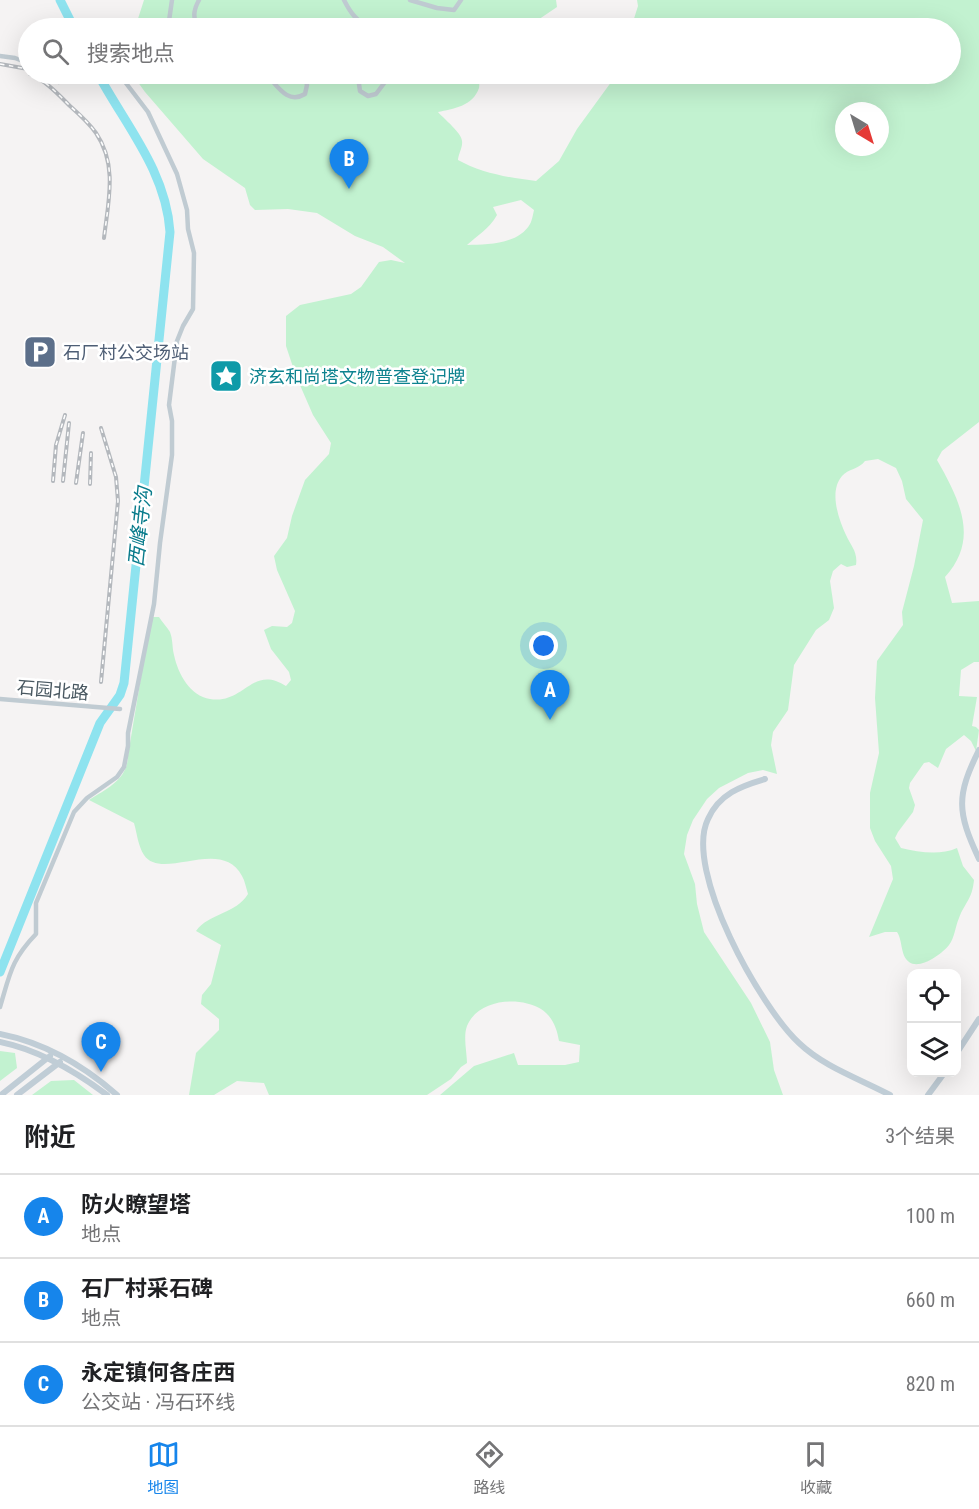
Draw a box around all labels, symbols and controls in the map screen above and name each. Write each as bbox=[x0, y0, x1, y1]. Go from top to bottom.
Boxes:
search box bbox=[18, 18, 961, 84]
icon: search bbox=[39, 35, 72, 68]
text: 搜索地点 bbox=[87, 41, 175, 66]
north arrow bbox=[835, 102, 889, 156]
pin: B bbox=[330, 140, 368, 189]
parking icon: 石厂村公交场站 bbox=[22, 334, 58, 370]
place label: 石厂村公交场站 bbox=[63, 342, 189, 363]
place icon: 济玄和尚塔文物普查登记牌 bbox=[208, 358, 244, 394]
place label: 济玄和尚塔文物普查登记牌 bbox=[249, 366, 465, 387]
water label: 西峰寺沟 bbox=[124, 484, 156, 568]
your location bbox=[529, 631, 558, 660]
pin: A bbox=[530, 670, 570, 720]
street label: 石园北路 bbox=[16, 676, 90, 704]
map controls bbox=[907, 969, 961, 1077]
button: locate bbox=[907, 969, 961, 1023]
pin: C bbox=[82, 1022, 120, 1072]
button: layers bbox=[907, 1023, 961, 1077]
text: 附近 bbox=[24, 1122, 76, 1152]
text: 3个结果 bbox=[885, 1124, 955, 1148]
text: 防火瞭望塔 bbox=[81, 1192, 191, 1217]
text: A bbox=[38, 1204, 49, 1228]
text: 100 m bbox=[906, 1204, 955, 1228]
text: 地点 bbox=[81, 1222, 121, 1246]
text: 石厂村采石碑 bbox=[81, 1276, 213, 1301]
text: B bbox=[38, 1288, 49, 1312]
text: 660 m bbox=[906, 1288, 955, 1312]
text: 地点 bbox=[81, 1306, 121, 1330]
text: 永定镇何各庄西 bbox=[81, 1360, 235, 1385]
text: C bbox=[38, 1372, 49, 1396]
text: 820 m bbox=[906, 1372, 955, 1396]
text: 公交站 · 冯石环线 bbox=[81, 1390, 235, 1414]
tab: 地图 bbox=[147, 1438, 180, 1498]
tab: 路线 bbox=[473, 1438, 506, 1498]
tab: 收藏 bbox=[799, 1438, 832, 1498]

